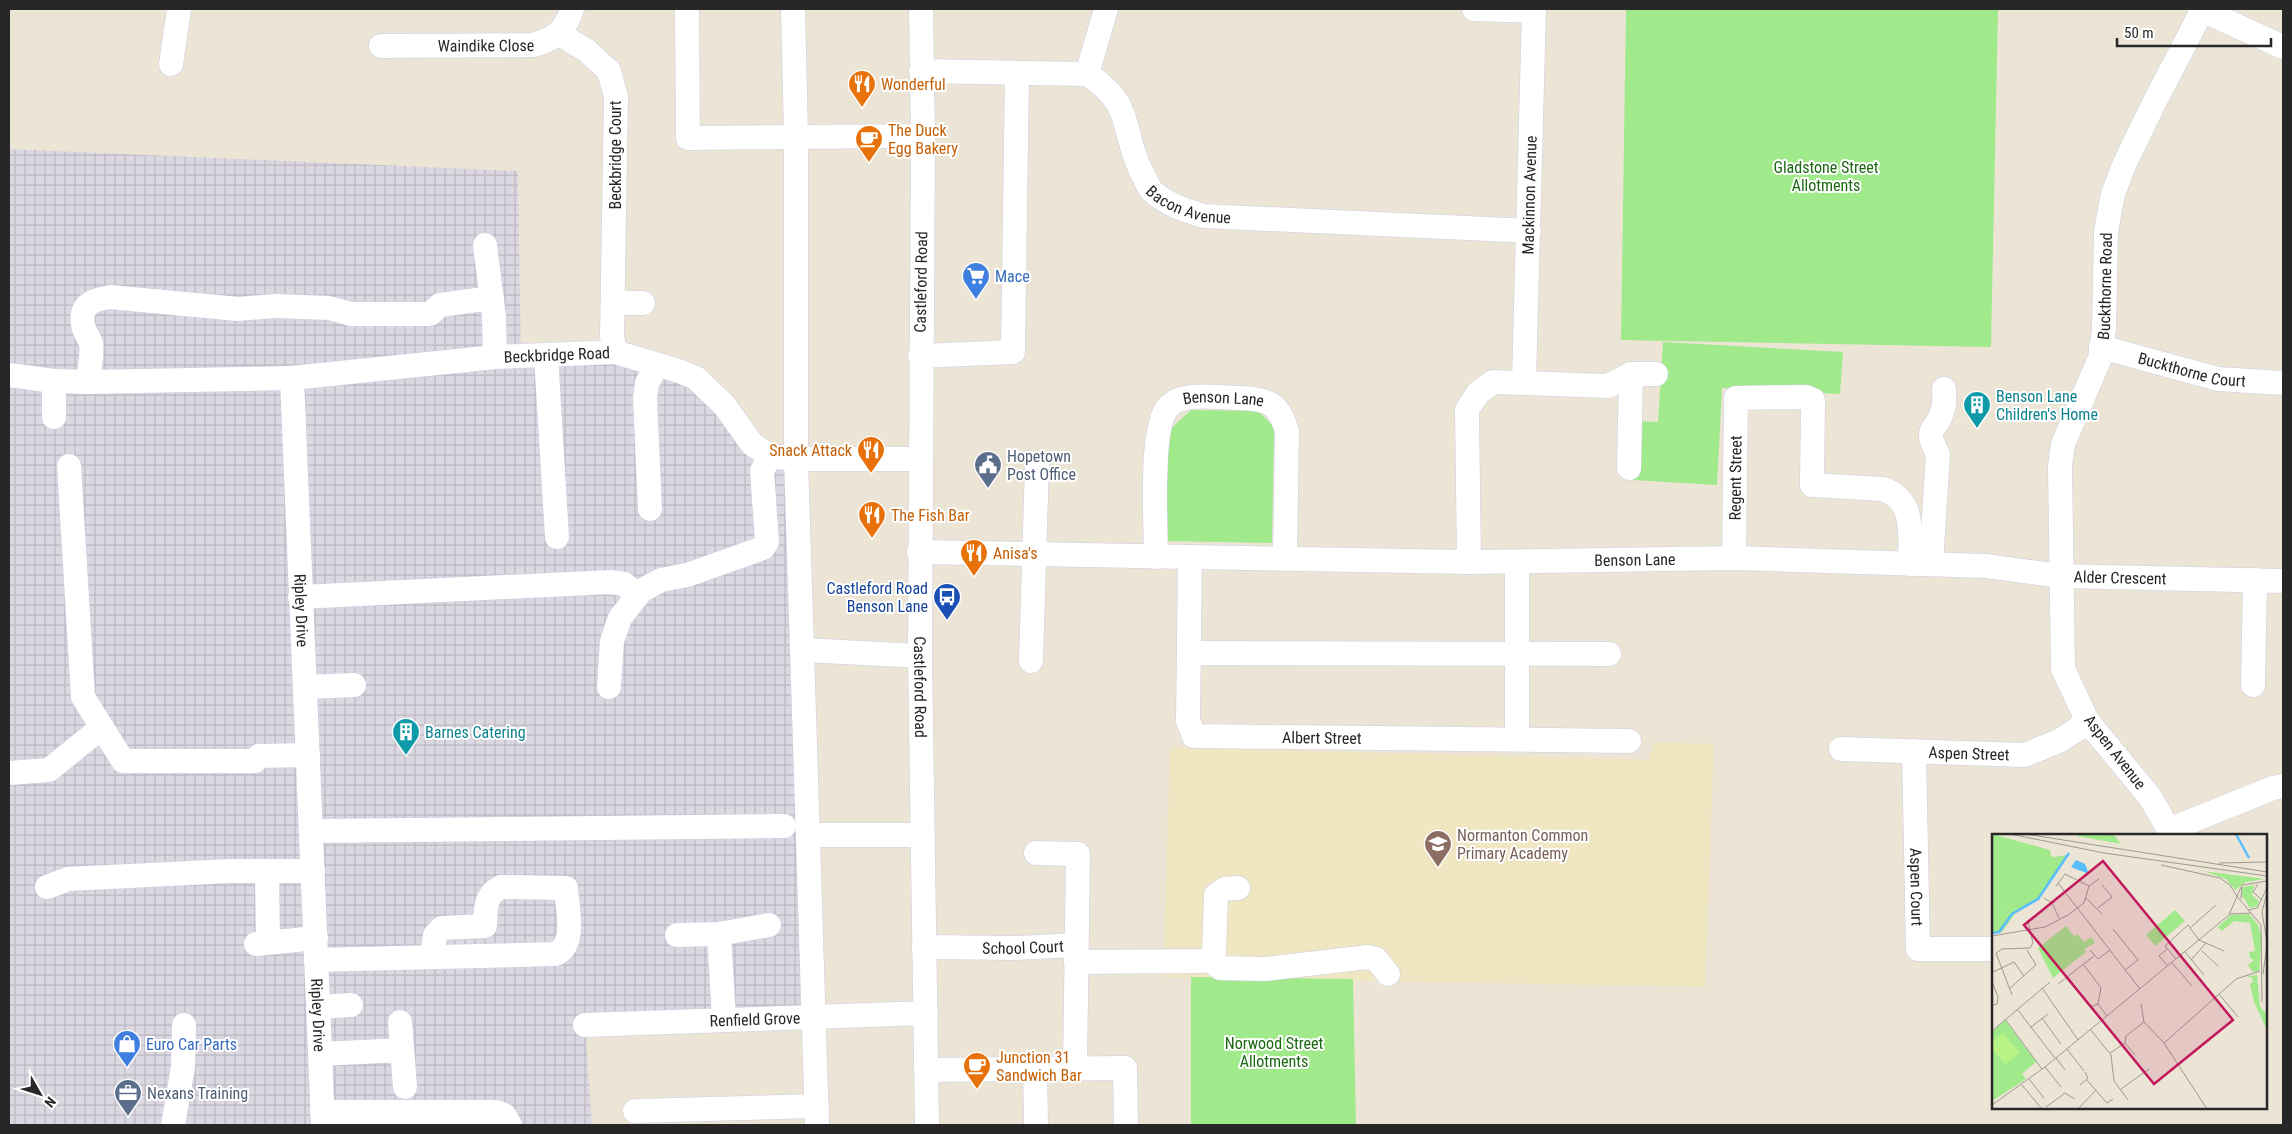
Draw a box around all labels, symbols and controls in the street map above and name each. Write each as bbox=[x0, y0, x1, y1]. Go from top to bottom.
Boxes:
scale bar bbox=[2117, 15, 2271, 47]
text: 50 m bbox=[2124, 24, 2154, 42]
street label: Waindike Close bbox=[438, 35, 534, 55]
restaurant icon: Wonderful bbox=[847, 69, 877, 108]
place label: Wonderful bbox=[881, 75, 946, 94]
street label: Beckbridge Court bbox=[606, 100, 625, 210]
place label: The Duck Egg Bakery bbox=[888, 121, 958, 158]
cafe icon: The Duck Egg Bakery bbox=[854, 124, 884, 163]
street label: Mackinnon Avenue bbox=[1518, 135, 1540, 255]
park label: Gladstone Street Allotments bbox=[1773, 158, 1879, 195]
street label: Bacon Avenue bbox=[1142, 181, 1231, 227]
street label: Castleford Road bbox=[911, 231, 931, 333]
street label: Buckthorne Road bbox=[2093, 232, 2115, 341]
supermarket icon: Mace bbox=[961, 261, 991, 300]
place label: Mace bbox=[995, 267, 1030, 286]
street label: Beckbridge Road bbox=[503, 343, 610, 366]
street label: Buckthorne Court bbox=[2136, 348, 2247, 390]
street label: Benson Lane bbox=[1181, 387, 1266, 410]
place label: Benson Lane Children's Home bbox=[1996, 387, 2098, 424]
building icon: Benson Lane Children's Home bbox=[1962, 390, 1992, 429]
restaurant icon: Snack Attack bbox=[856, 435, 886, 474]
street label: Regent Street bbox=[1725, 435, 1745, 521]
place label: Snack Attack bbox=[769, 441, 853, 460]
place label: Hopetown Post Office bbox=[1007, 447, 1076, 484]
public building icon: Hopetown Post Office bbox=[973, 450, 1003, 489]
restaurant icon: The Fish Bar bbox=[857, 500, 887, 539]
place label: The Fish Bar bbox=[891, 506, 970, 525]
restaurant icon: Anisa's bbox=[959, 538, 989, 577]
place label: Anisa's bbox=[993, 544, 1038, 563]
street label: Benson Lane bbox=[1594, 549, 1676, 570]
street label: Alder Crescent bbox=[2073, 567, 2167, 588]
street label: Ripley Drive bbox=[291, 573, 313, 647]
place label: Castleford Road Benson Lane bbox=[827, 579, 928, 616]
bus stop icon: Castleford Road Benson Lane bbox=[932, 582, 962, 621]
street label: Castleford Road bbox=[910, 636, 931, 738]
street label: Aspen Avenue bbox=[2080, 711, 2150, 793]
building icon: Barnes Catering bbox=[391, 717, 421, 756]
place label: Barnes Catering bbox=[425, 723, 526, 742]
street label: Albert Street bbox=[1282, 728, 1362, 747]
street label: Aspen Street bbox=[1928, 742, 2010, 764]
place label: Normanton Common Primary Academy bbox=[1457, 826, 1588, 863]
school or university icon: Normanton Common Primary Academy bbox=[1423, 829, 1453, 868]
inset map bbox=[1992, 834, 2267, 1109]
street label: Aspen Court bbox=[1906, 848, 1927, 927]
street label: School Court bbox=[982, 936, 1064, 958]
street label: Ripley Drive bbox=[307, 978, 329, 1052]
street label: Renfield Grove bbox=[709, 1008, 801, 1030]
shop icon: Euro Car Parts bbox=[112, 1029, 142, 1068]
park label: Norwood Street Allotments bbox=[1225, 1034, 1324, 1071]
place label: Euro Car Parts bbox=[146, 1035, 237, 1054]
place label: Junction 31 Sandwich Bar bbox=[996, 1048, 1082, 1085]
cafe icon: Junction 31 Sandwich Bar bbox=[962, 1051, 992, 1090]
north arrow bbox=[15, 1069, 65, 1119]
office icon: Nexans Training bbox=[113, 1078, 143, 1117]
place label: Nexans Training bbox=[147, 1084, 248, 1103]
text: N bbox=[41, 1094, 59, 1111]

